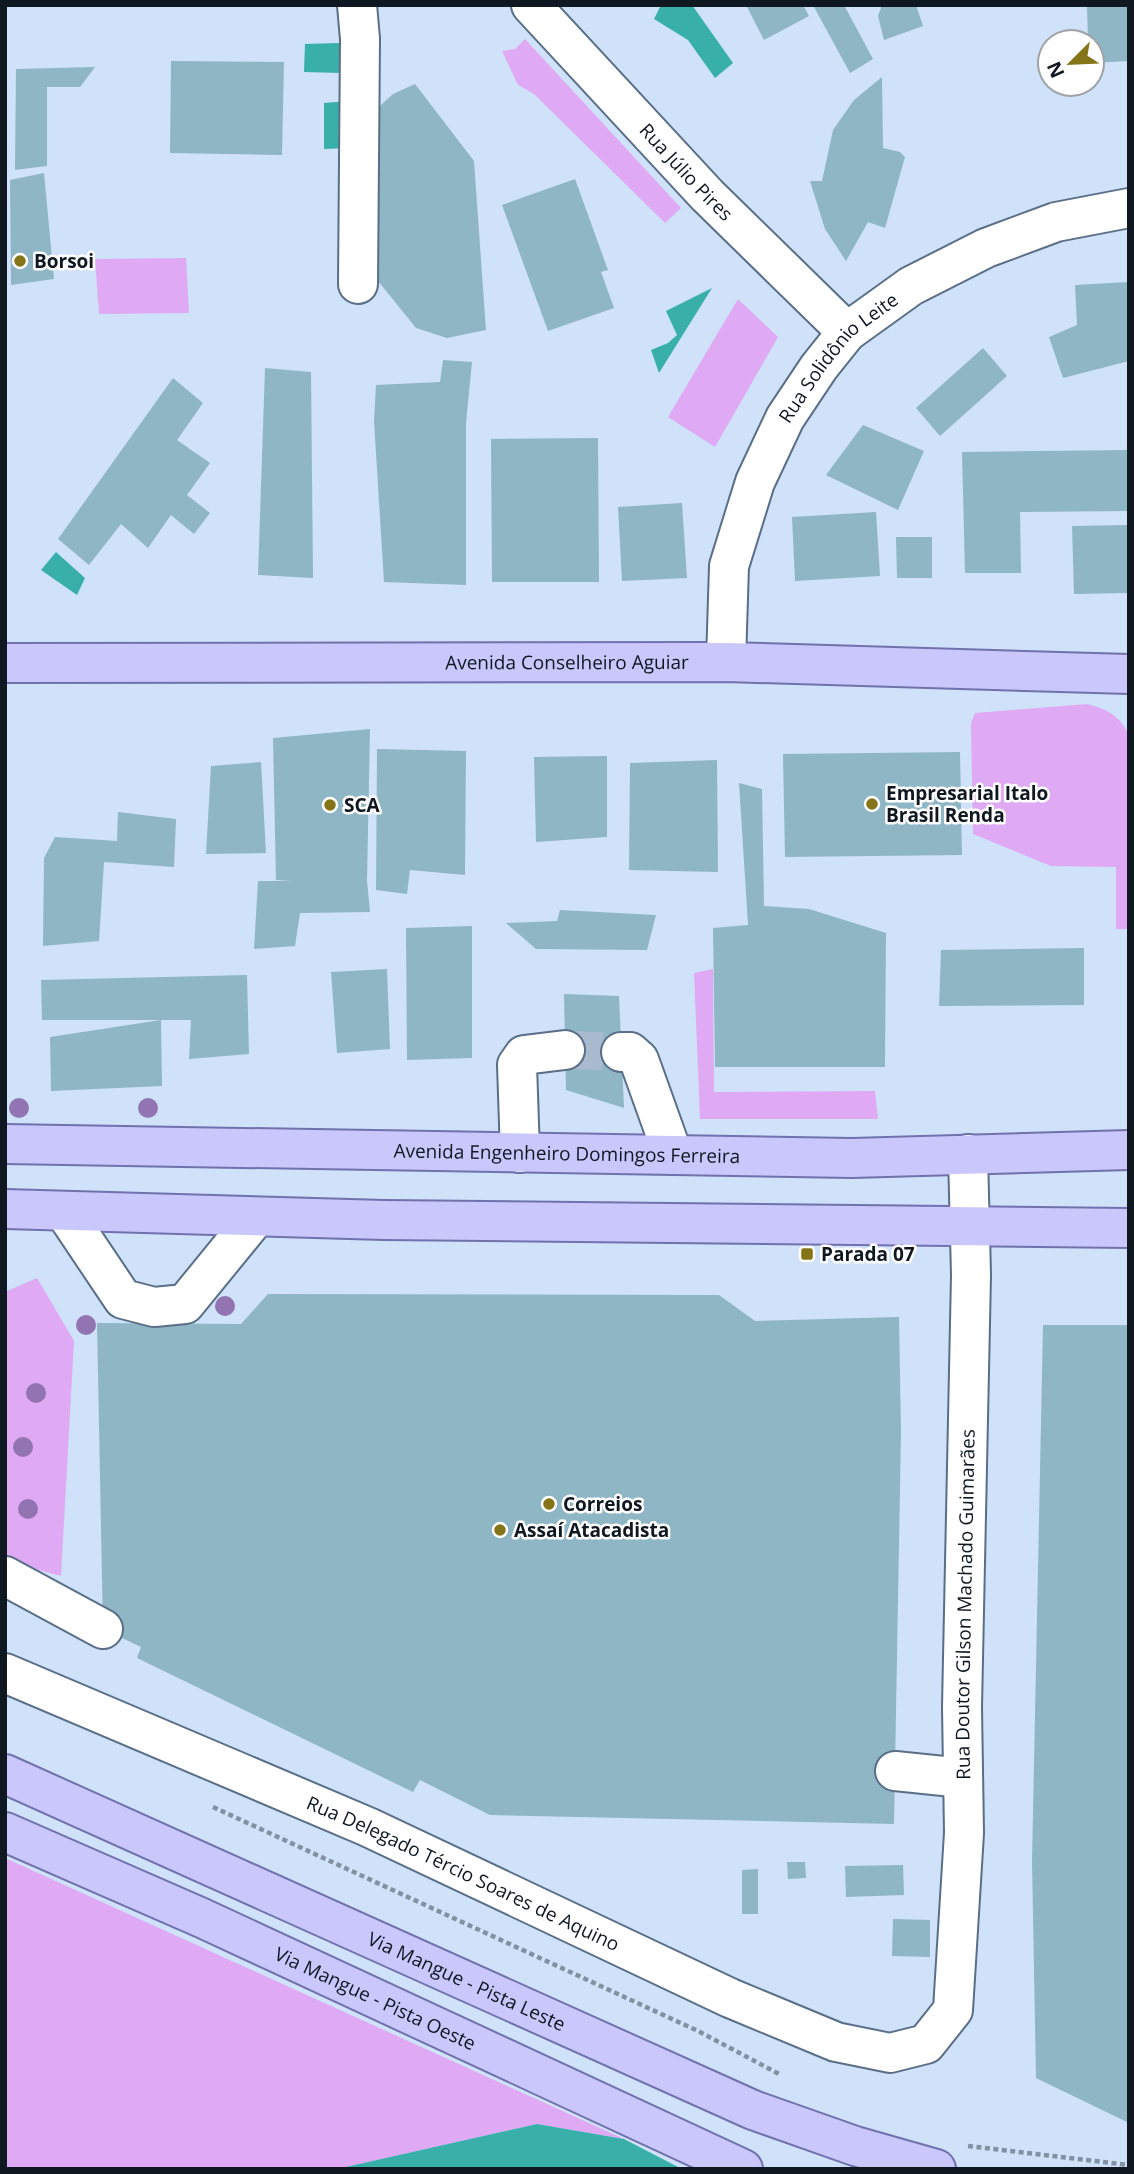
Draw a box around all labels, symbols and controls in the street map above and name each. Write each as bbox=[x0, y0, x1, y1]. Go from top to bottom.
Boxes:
north arrow bbox=[1036, 28, 1106, 98]
text: N bbox=[1040, 58, 1070, 82]
street label: Rua Júlio Pires bbox=[634, 117, 739, 226]
place label: Borsoi bbox=[34, 248, 94, 274]
marker: Borsoi bbox=[12, 253, 28, 269]
street label: Rua Solidônio Leite bbox=[772, 287, 903, 428]
street label: Avenida Conselheiro Aguiar bbox=[445, 649, 689, 675]
place label: Empresarial Italo Brasil Renda bbox=[886, 780, 1048, 828]
place label: SCA bbox=[344, 792, 381, 818]
marker: Empresarial Italo Brasil Renda bbox=[864, 796, 880, 812]
marker: SCA bbox=[322, 797, 338, 813]
street label: Avenida Engenheiro Domingos Ferreira bbox=[393, 1137, 740, 1169]
place label: Parada 07 bbox=[821, 1241, 915, 1267]
marker: Parada 07 bbox=[799, 1246, 815, 1262]
street label: Rua Doutor Gilson Machado Guimarães bbox=[949, 1429, 981, 1780]
place label: Correios bbox=[563, 1491, 642, 1517]
marker: Correios bbox=[541, 1496, 557, 1512]
place label: Assaí Atacadista bbox=[514, 1517, 669, 1543]
marker: Assaí Atacadista bbox=[492, 1522, 508, 1538]
street label: Rua Delegado Tércio Soares de Aquino bbox=[303, 1789, 624, 1957]
street label: Via Mangue - Pista Leste bbox=[364, 1926, 570, 2037]
street label: Via Mangue - Pista Oeste bbox=[270, 1940, 480, 2056]

